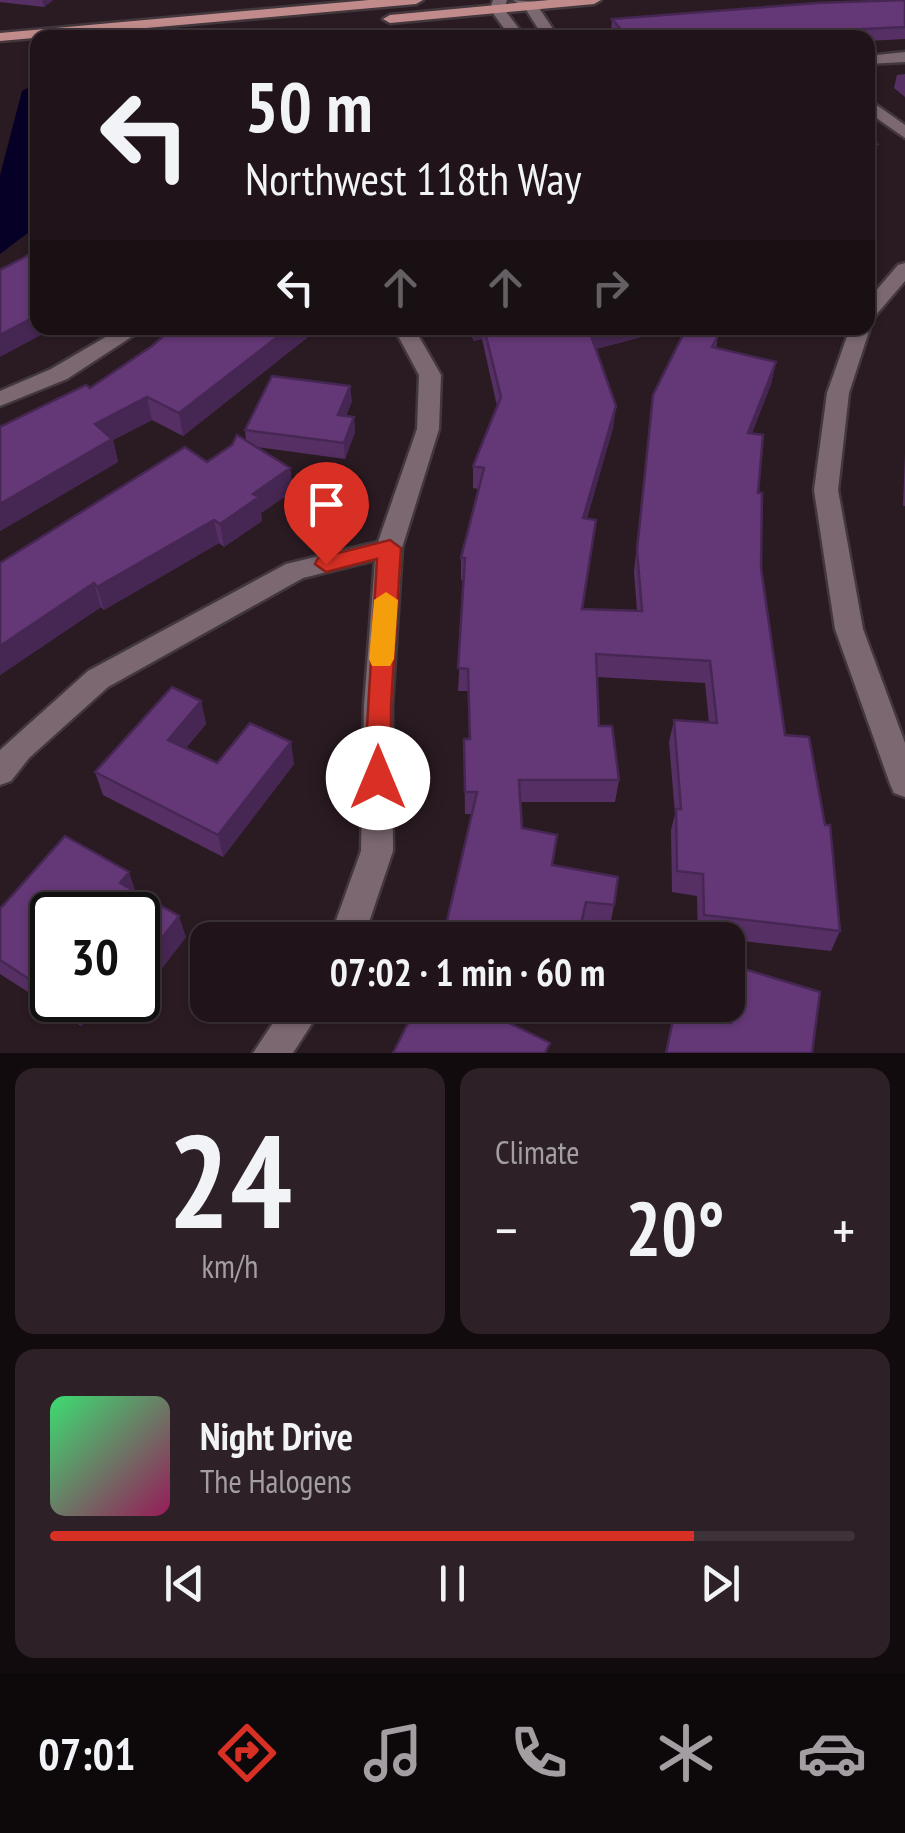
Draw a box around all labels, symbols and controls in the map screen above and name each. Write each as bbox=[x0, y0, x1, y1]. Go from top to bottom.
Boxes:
text: 50 m bbox=[245, 61, 373, 151]
icon: left bbox=[80, 70, 210, 200]
text: Northwest 118th Way bbox=[245, 149, 581, 207]
icon: left bbox=[268, 260, 323, 315]
icon: ahead bbox=[373, 260, 428, 315]
icon: ahead bbox=[478, 260, 533, 315]
icon: right bbox=[583, 260, 638, 315]
pin bbox=[284, 462, 369, 565]
icon: arrive bbox=[299, 477, 354, 532]
position arrow bbox=[326, 726, 430, 830]
speed limit sign: 30 bbox=[30, 892, 160, 1022]
text: 07:02 · 1 min · 60 m bbox=[330, 947, 605, 996]
text: 24 bbox=[168, 1096, 292, 1264]
text: Climate bbox=[495, 1131, 579, 1173]
text: 20° bbox=[625, 1180, 725, 1277]
text: − bbox=[495, 1194, 518, 1265]
text: + bbox=[832, 1194, 855, 1265]
text: km/h bbox=[202, 1245, 258, 1287]
text: Night Drive bbox=[200, 1411, 353, 1460]
text: The Halogens bbox=[200, 1460, 352, 1502]
icon: previous bbox=[157, 1556, 212, 1611]
icon: pause bbox=[425, 1556, 480, 1611]
icon: next bbox=[693, 1556, 748, 1611]
icon: directions bbox=[212, 1718, 282, 1788]
icon: music bbox=[358, 1718, 428, 1788]
icon: phone bbox=[504, 1718, 574, 1788]
icon: climate bbox=[651, 1718, 721, 1788]
icon: car bbox=[797, 1718, 867, 1788]
text: 07:01 bbox=[38, 1724, 135, 1782]

